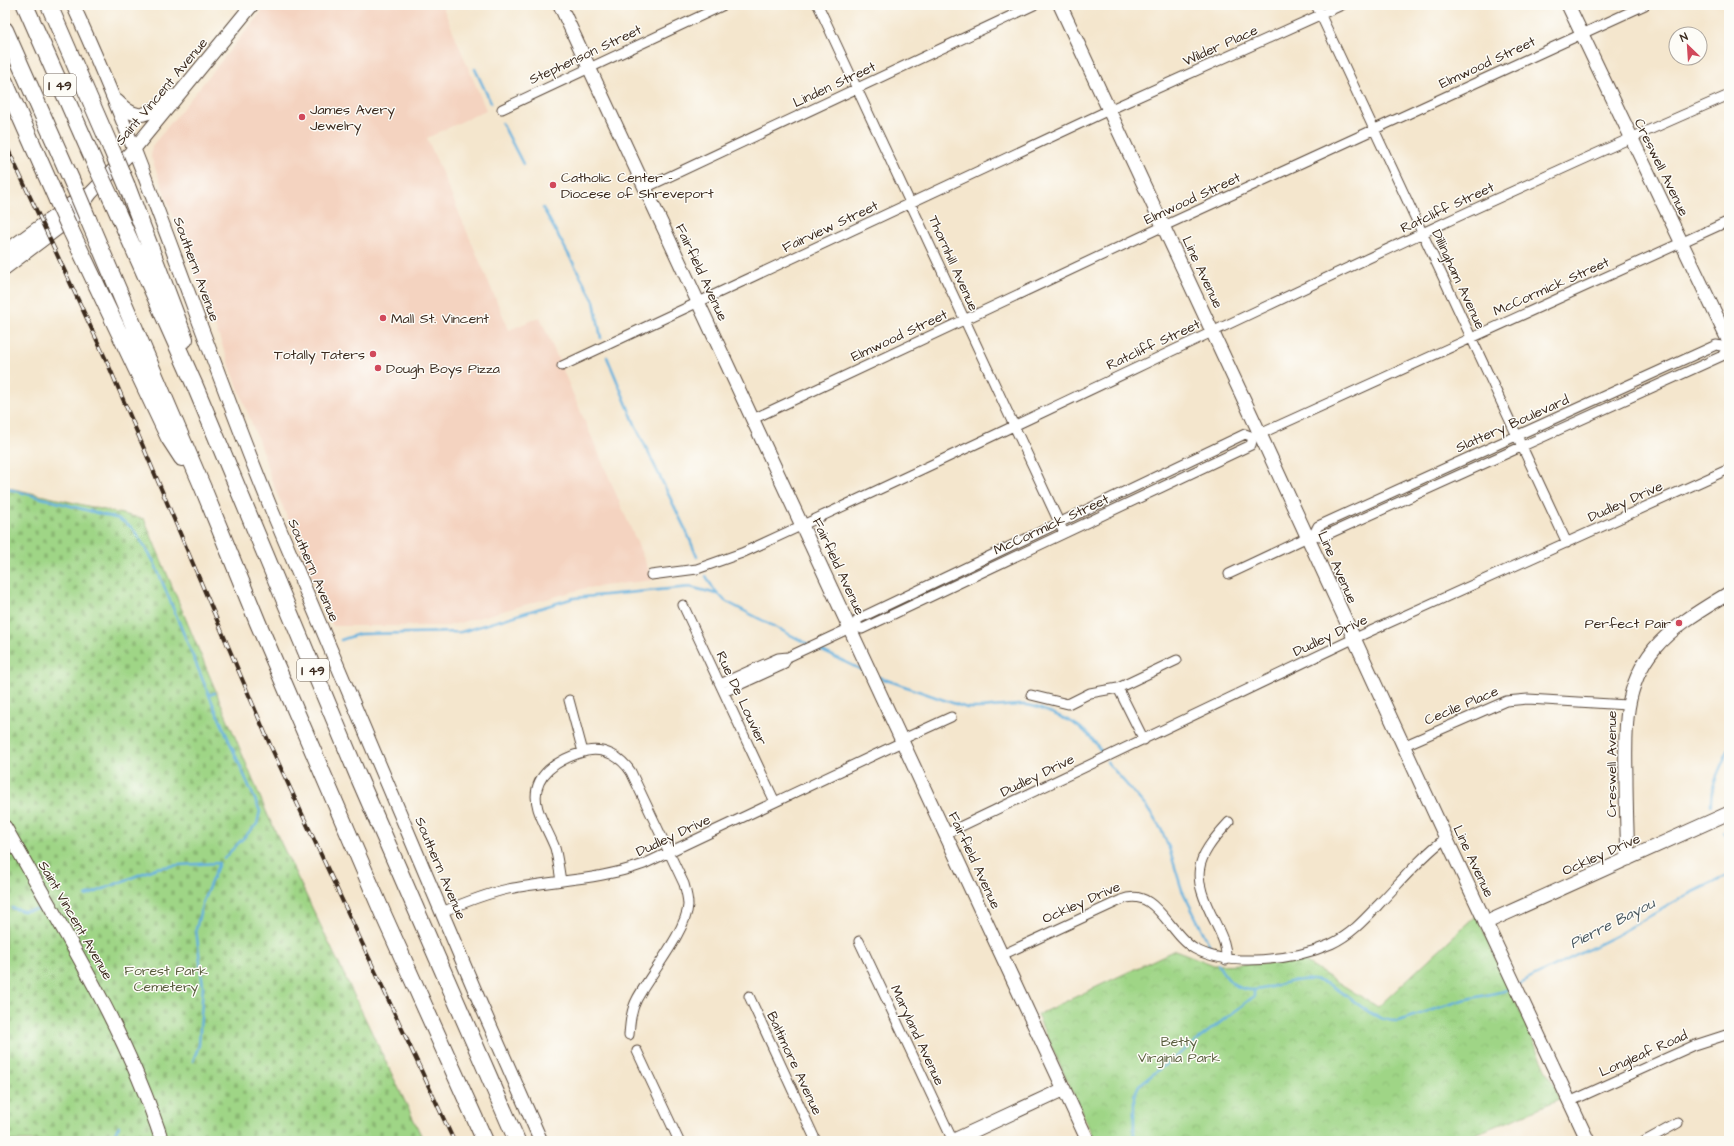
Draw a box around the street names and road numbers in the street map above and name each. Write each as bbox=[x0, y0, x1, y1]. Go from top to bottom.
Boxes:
street label: Stephenson Street bbox=[526, 20, 645, 90]
street label: Wilder Place bbox=[1180, 20, 1262, 71]
street label: Elmwood Street bbox=[1436, 32, 1539, 94]
street label: Saint Vincent Avenue bbox=[111, 33, 213, 150]
street label: Linden Street bbox=[790, 57, 879, 113]
road number: I 49 bbox=[44, 74, 76, 96]
street label: Creswell Avenue bbox=[1629, 115, 1694, 220]
street label: Elmwood Street bbox=[1141, 168, 1244, 230]
street label: Ratcliff Street bbox=[1397, 177, 1498, 238]
street label: Fairview Street bbox=[779, 196, 882, 258]
street label: Thornhill Avenue bbox=[923, 212, 983, 315]
street label: Southern Avenue bbox=[168, 214, 224, 325]
street label: Fairfield Avenue bbox=[670, 221, 733, 325]
street label: Dillingham Avenue bbox=[1426, 226, 1490, 333]
street label: Line Avenue bbox=[1177, 233, 1228, 312]
street label: McCormick Street bbox=[1490, 252, 1613, 322]
street label: Elmwood Street bbox=[848, 305, 951, 367]
street label: Ratcliff Street bbox=[1103, 314, 1204, 375]
street label: Slattery Boulevard bbox=[1453, 390, 1572, 458]
street label: Dudley Drive bbox=[1585, 476, 1666, 527]
street label: McCormick Street bbox=[990, 489, 1113, 560]
street label: Fairfield Avenue bbox=[807, 515, 870, 619]
street label: Southern Avenue bbox=[282, 516, 344, 625]
street label: Line Avenue bbox=[1312, 528, 1362, 607]
street label: Dudley Drive bbox=[1290, 610, 1371, 662]
street label: Rue De Louvier bbox=[711, 648, 772, 749]
road number: I 49 bbox=[297, 659, 329, 681]
street label: Cecile Place bbox=[1421, 681, 1502, 730]
street label: Creswell Avenue bbox=[1602, 710, 1622, 817]
street label: Dudley Drive bbox=[997, 749, 1078, 802]
street label: Fairfield Avenue bbox=[943, 809, 1006, 913]
street label: Dudley Drive bbox=[633, 810, 714, 862]
street label: Southern Avenue bbox=[409, 814, 471, 923]
street label: Line Avenue bbox=[1448, 822, 1499, 901]
street label: Ockley Drive bbox=[1559, 829, 1644, 881]
street label: Saint Vincent Avenue bbox=[33, 857, 118, 984]
street label: Ockley Drive bbox=[1039, 877, 1124, 929]
street label: Maryland Avenue bbox=[885, 982, 949, 1089]
street label: Baltimore Avenue bbox=[761, 1008, 827, 1119]
street label: Longleaf Road bbox=[1596, 1026, 1691, 1082]

